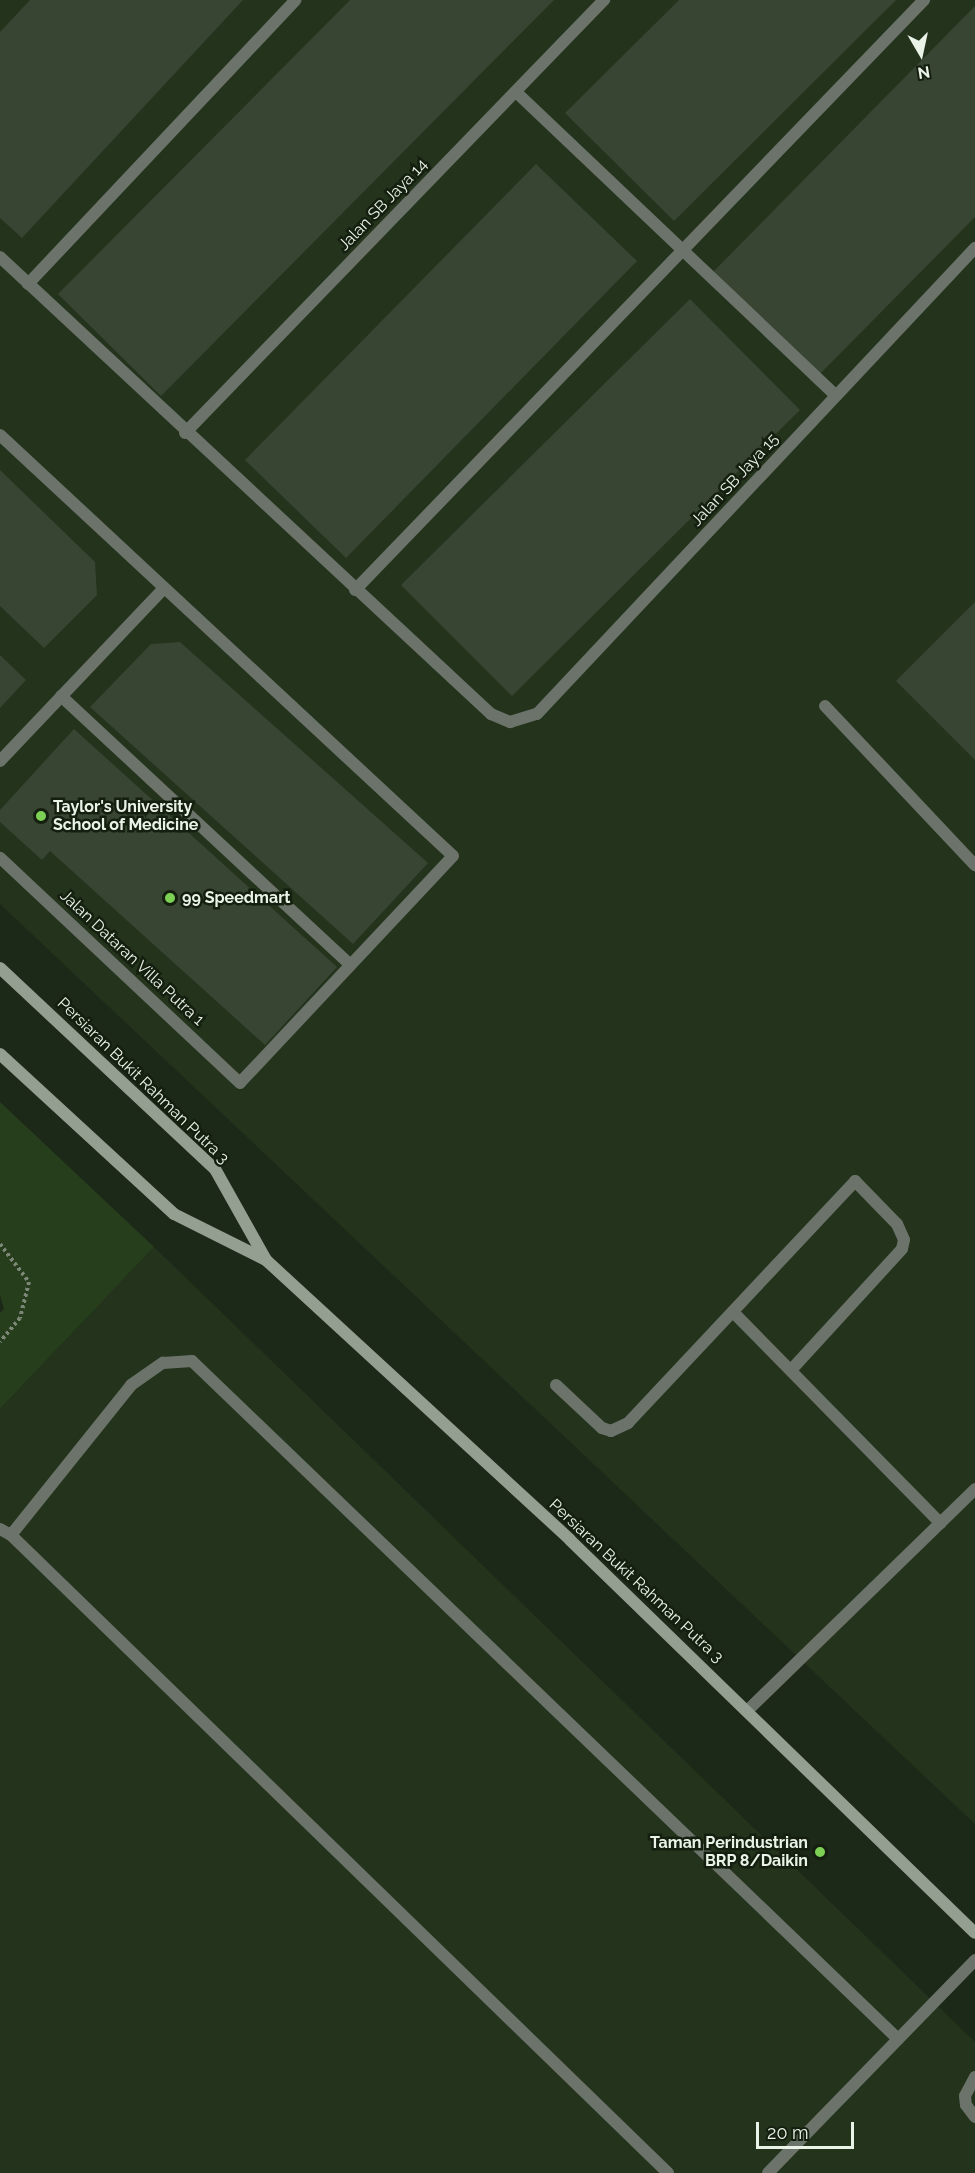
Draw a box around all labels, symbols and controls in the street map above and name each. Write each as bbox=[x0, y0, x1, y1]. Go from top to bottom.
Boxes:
north arrow bbox=[891, 24, 951, 84]
text: N bbox=[916, 62, 931, 83]
street label: Jalan SB Jaya 14 bbox=[334, 155, 432, 255]
street label: Jalan SB Jaya 15 bbox=[687, 430, 783, 530]
place label: Taylor's University School of Medicine bbox=[53, 797, 199, 835]
marker: Taylor's University School of Medicine bbox=[34, 809, 48, 823]
street label: Jalan Dataran Villa Putra 1 bbox=[56, 886, 208, 1030]
place label: 99 Speedmart bbox=[182, 888, 290, 908]
marker: 99 Speedmart bbox=[163, 891, 177, 905]
street label: Persiaran Bukit Rahman Putra 3 bbox=[53, 994, 233, 1168]
street label: Persiaran Bukit Rahman Putra 3 bbox=[545, 1495, 727, 1667]
place label: Taman Perindustrian BRP 8/Daikin bbox=[650, 1833, 808, 1871]
marker: Taman Perindustrian BRP 8/Daikin bbox=[813, 1845, 827, 1859]
scale bar bbox=[759, 2110, 856, 2148]
text: 20 m bbox=[767, 2122, 809, 2143]

